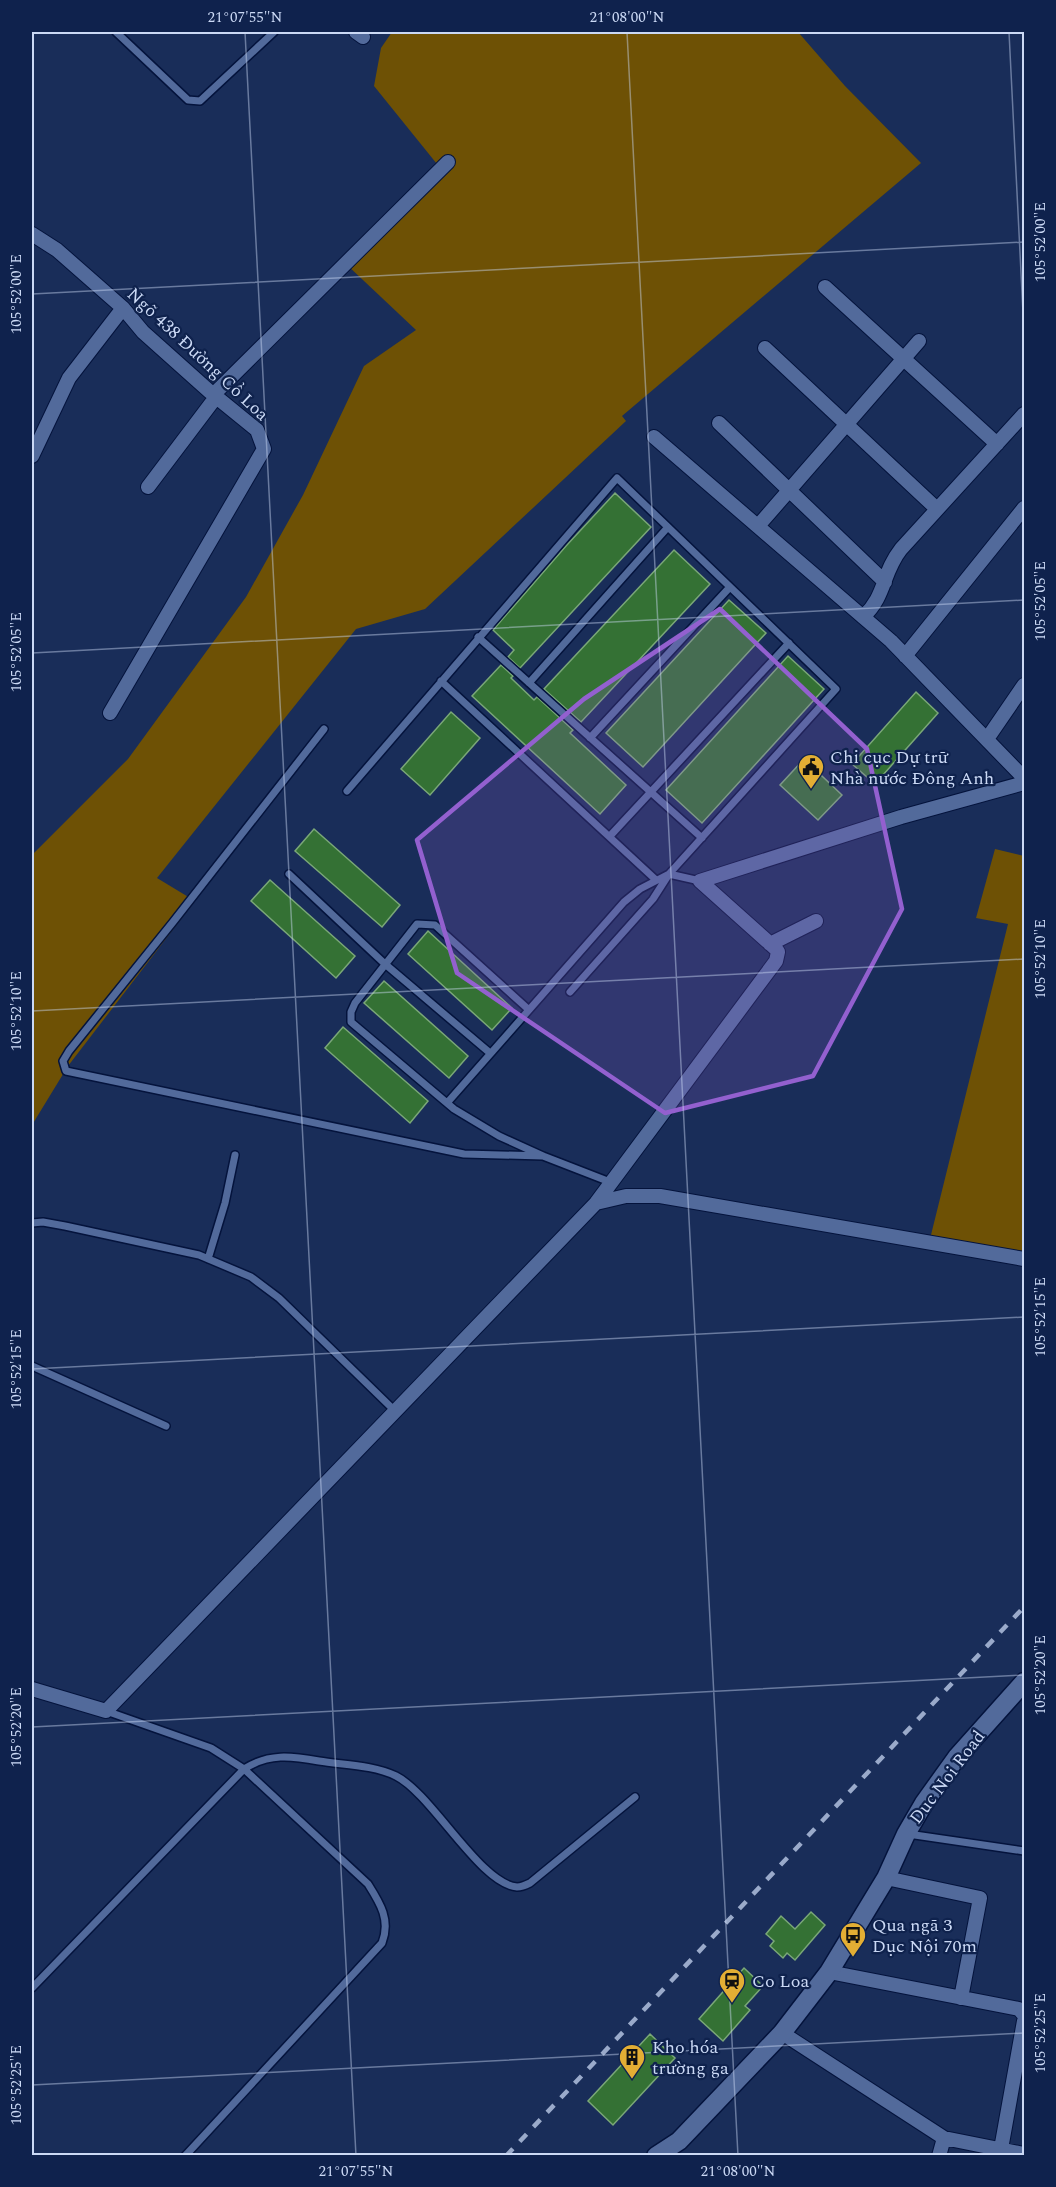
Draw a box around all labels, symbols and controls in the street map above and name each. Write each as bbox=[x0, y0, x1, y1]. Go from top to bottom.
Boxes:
text: 21°07'55"N bbox=[208, 6, 283, 29]
text: 21°08'00"N bbox=[590, 6, 665, 29]
text: 105°52'00"E bbox=[1029, 202, 1052, 282]
text: 105°52'00"E bbox=[5, 254, 28, 334]
street label: Ngõ 438 Đường Cổ Loa bbox=[121, 281, 275, 428]
text: 105°52'05"E bbox=[1029, 561, 1052, 641]
text: 105°52'05"E bbox=[5, 612, 28, 692]
place label: Chi cục Dự trữ Nhà nước Đông Anh bbox=[830, 744, 994, 792]
public building icon: Chi cục Dự trữ Nhà nước Đông Anh bbox=[796, 752, 826, 790]
text: 105°52'10"E bbox=[1029, 919, 1052, 999]
text: 105°52'10"E bbox=[5, 971, 28, 1051]
text: 105°52'15"E bbox=[1029, 1277, 1052, 1357]
text: 105°52'15"E bbox=[5, 1329, 28, 1409]
text: 105°52'20"E bbox=[1029, 1635, 1052, 1715]
text: 105°52'20"E bbox=[5, 1687, 28, 1767]
street label: Duc Noi Road bbox=[903, 1724, 992, 1830]
place label: Qua ngã 3 Dục Nội 70m bbox=[872, 1912, 977, 1960]
bus stop icon: Qua ngã 3 Dục Nội 70m bbox=[838, 1920, 868, 1958]
station icon: Co Loa bbox=[717, 1966, 747, 2004]
place label: Co Loa bbox=[752, 1968, 809, 1995]
text: 105°52'25"E bbox=[1029, 1993, 1052, 2073]
place label: Kho hóa trường ga bbox=[652, 2034, 729, 2082]
building icon: Kho hóa trường ga bbox=[617, 2042, 647, 2080]
text: 105°52'25"E bbox=[5, 2045, 28, 2125]
text: 21°07'55"N bbox=[319, 2160, 394, 2183]
text: 21°08'00"N bbox=[701, 2160, 776, 2183]

